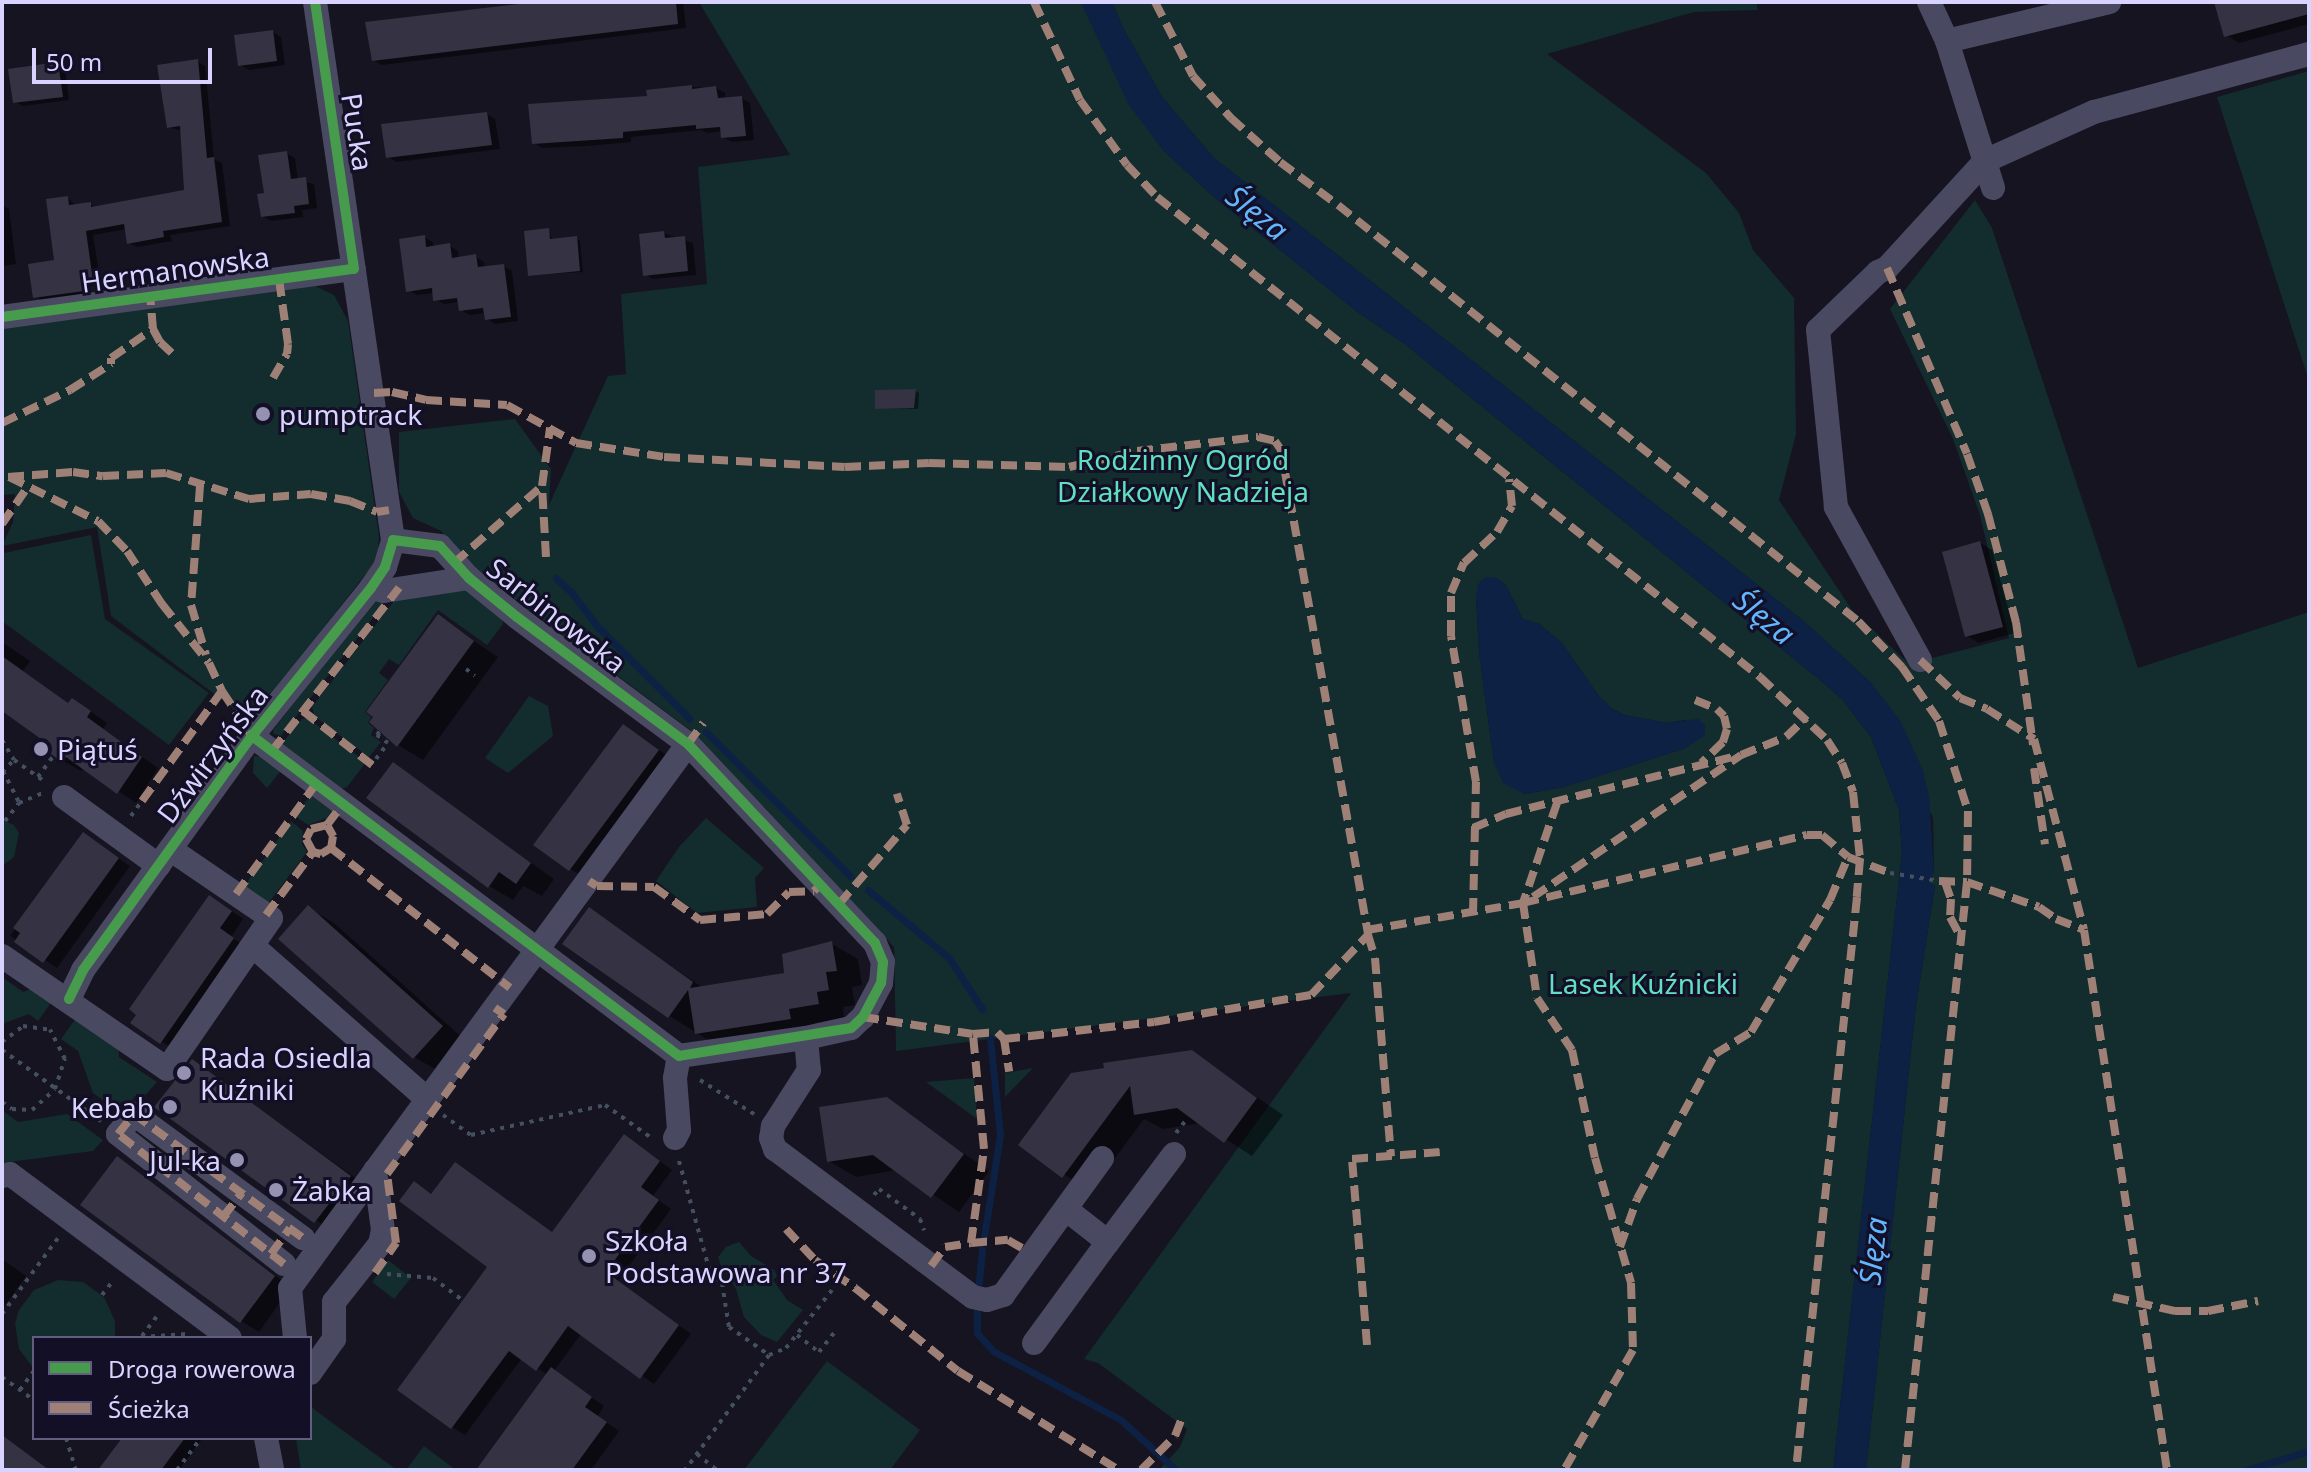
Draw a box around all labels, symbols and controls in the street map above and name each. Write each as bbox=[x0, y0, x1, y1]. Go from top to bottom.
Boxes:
scale bar bbox=[36, 32, 216, 82]
text: 50 m bbox=[46, 45, 102, 78]
street label: Pucka bbox=[335, 91, 381, 173]
water label: Ślęza bbox=[1219, 178, 1295, 248]
street label: Hermanowska bbox=[79, 239, 271, 299]
place label: pumptrack bbox=[279, 397, 422, 431]
marker: pumptrack bbox=[254, 405, 272, 423]
park label: Rodzinny Ogród Działkowy Nadzieja bbox=[1057, 442, 1309, 508]
street label: Sarbinowska bbox=[481, 550, 633, 680]
water label: Ślęza bbox=[1726, 582, 1802, 652]
street label: Dźwirzyńska bbox=[149, 679, 275, 829]
place label: Piątuś bbox=[57, 732, 138, 766]
marker: Piątuś bbox=[32, 740, 50, 758]
park label: Lasek Kuźnicki bbox=[1548, 966, 1738, 1000]
place label: Rada Osiedla Kuźniki bbox=[200, 1040, 372, 1106]
marker: Rada Osiedla Kuźniki bbox=[175, 1064, 193, 1082]
place label: Kebab bbox=[71, 1090, 154, 1124]
marker: Kebab bbox=[161, 1098, 179, 1116]
place label: Jul-ka bbox=[149, 1143, 221, 1177]
marker: Jul-ka bbox=[228, 1151, 246, 1169]
place label: Żabka bbox=[292, 1173, 372, 1207]
marker: Żabka bbox=[267, 1181, 285, 1199]
water label: Ślęza bbox=[1852, 1215, 1894, 1287]
place label: Szkoła Podstawowa nr 37 bbox=[605, 1223, 847, 1289]
marker: Szkoła Podstawowa nr 37 bbox=[580, 1247, 598, 1265]
legend bbox=[32, 1336, 312, 1440]
text: Droga rowerowa bbox=[108, 1352, 296, 1385]
text: Ścieżka bbox=[108, 1392, 190, 1425]

